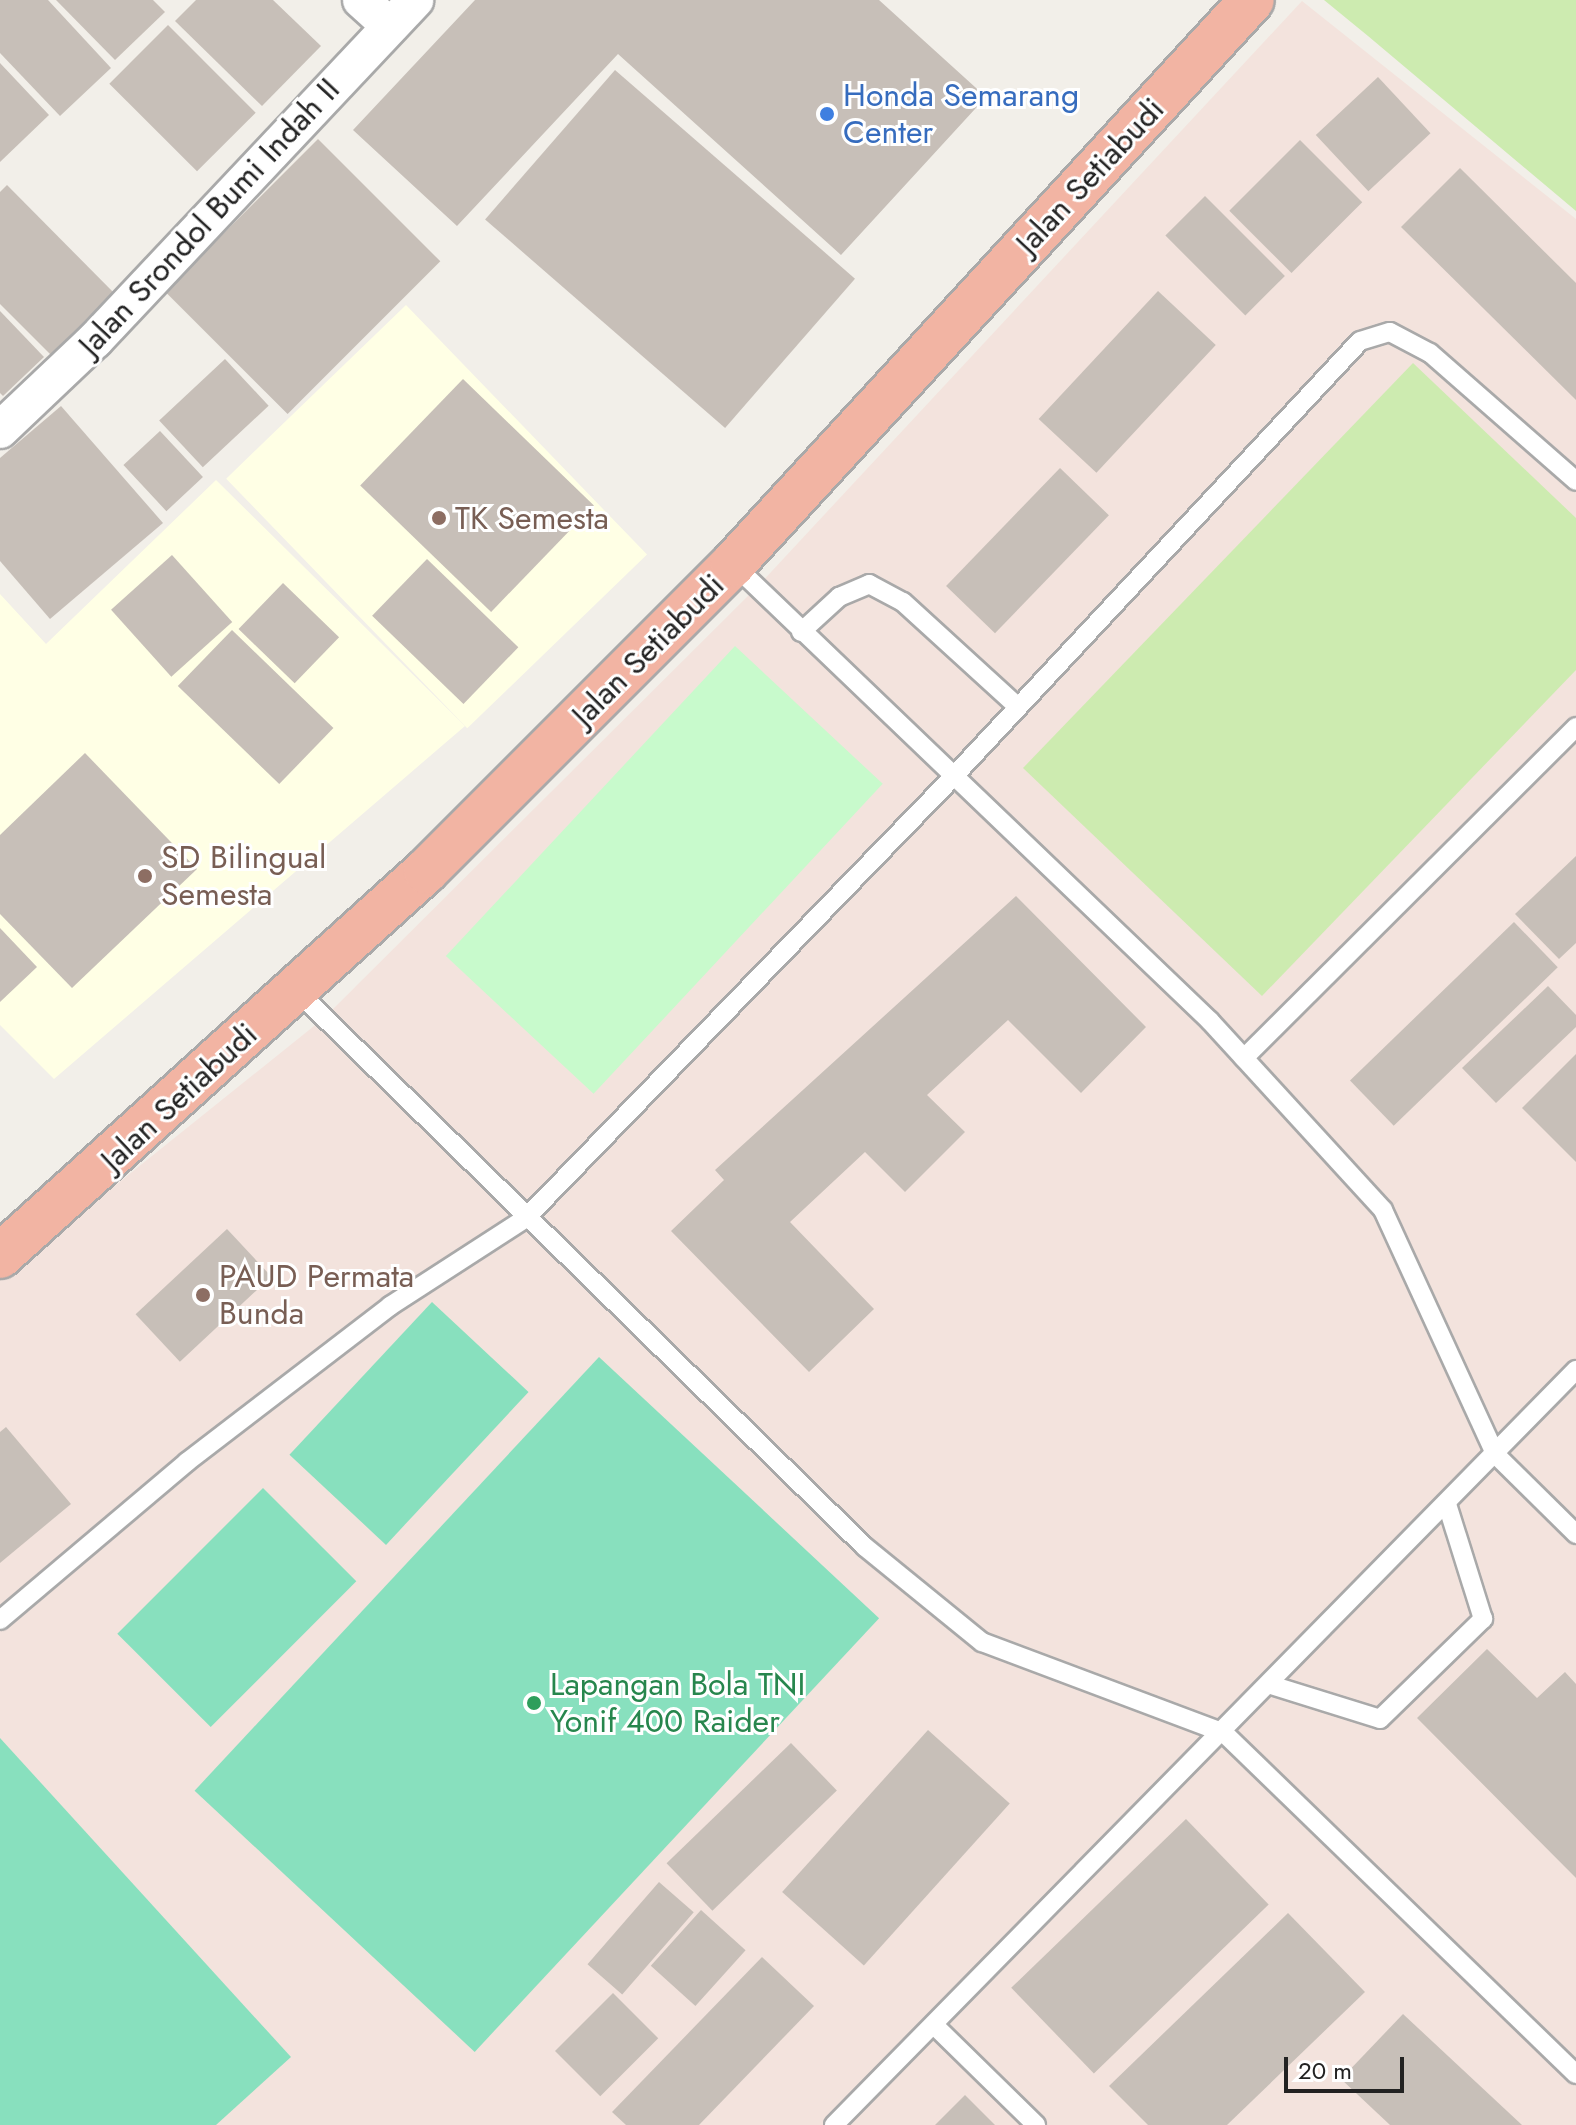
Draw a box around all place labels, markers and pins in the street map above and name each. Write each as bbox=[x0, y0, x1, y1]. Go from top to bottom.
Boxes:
place label: Honda Semarang Center bbox=[843, 77, 1079, 152]
marker: Honda Semarang Center bbox=[818, 105, 836, 123]
place label: TK Semesta bbox=[455, 499, 609, 537]
marker: TK Semesta bbox=[430, 509, 448, 527]
place label: SD Bilingual Semesta bbox=[161, 839, 326, 914]
marker: SD Bilingual Semesta bbox=[136, 867, 154, 885]
place label: PAUD Permata Bunda bbox=[219, 1258, 414, 1333]
marker: PAUD Permata Bunda bbox=[194, 1286, 212, 1304]
place label: Lapangan Bola TNI Yonif 400 Raider bbox=[550, 1666, 805, 1741]
marker: Lapangan Bola TNI Yonif 400 Raider bbox=[525, 1694, 543, 1712]

